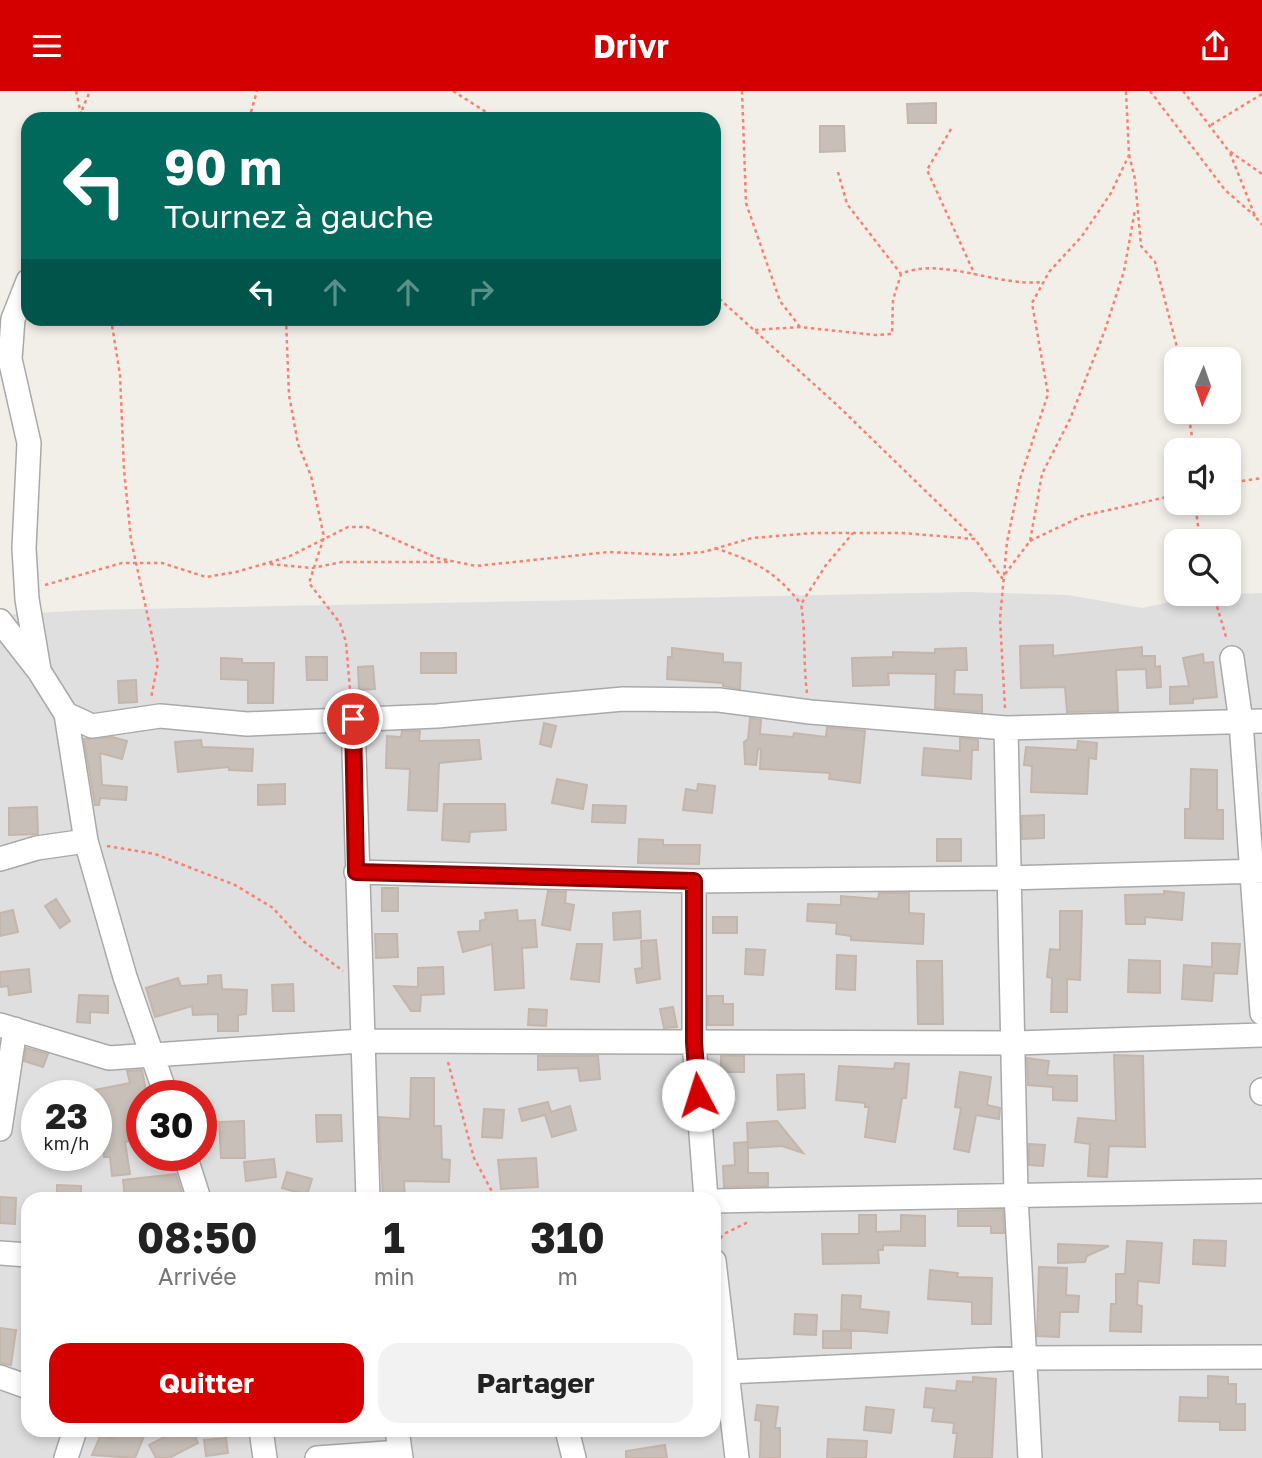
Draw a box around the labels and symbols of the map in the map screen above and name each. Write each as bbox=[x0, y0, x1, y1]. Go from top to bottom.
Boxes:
north arrow bbox=[1164, 347, 1241, 423]
pin bbox=[323, 689, 383, 749]
position arrow bbox=[661, 1058, 735, 1132]
speed limit sign: 30 bbox=[126, 1080, 217, 1171]

